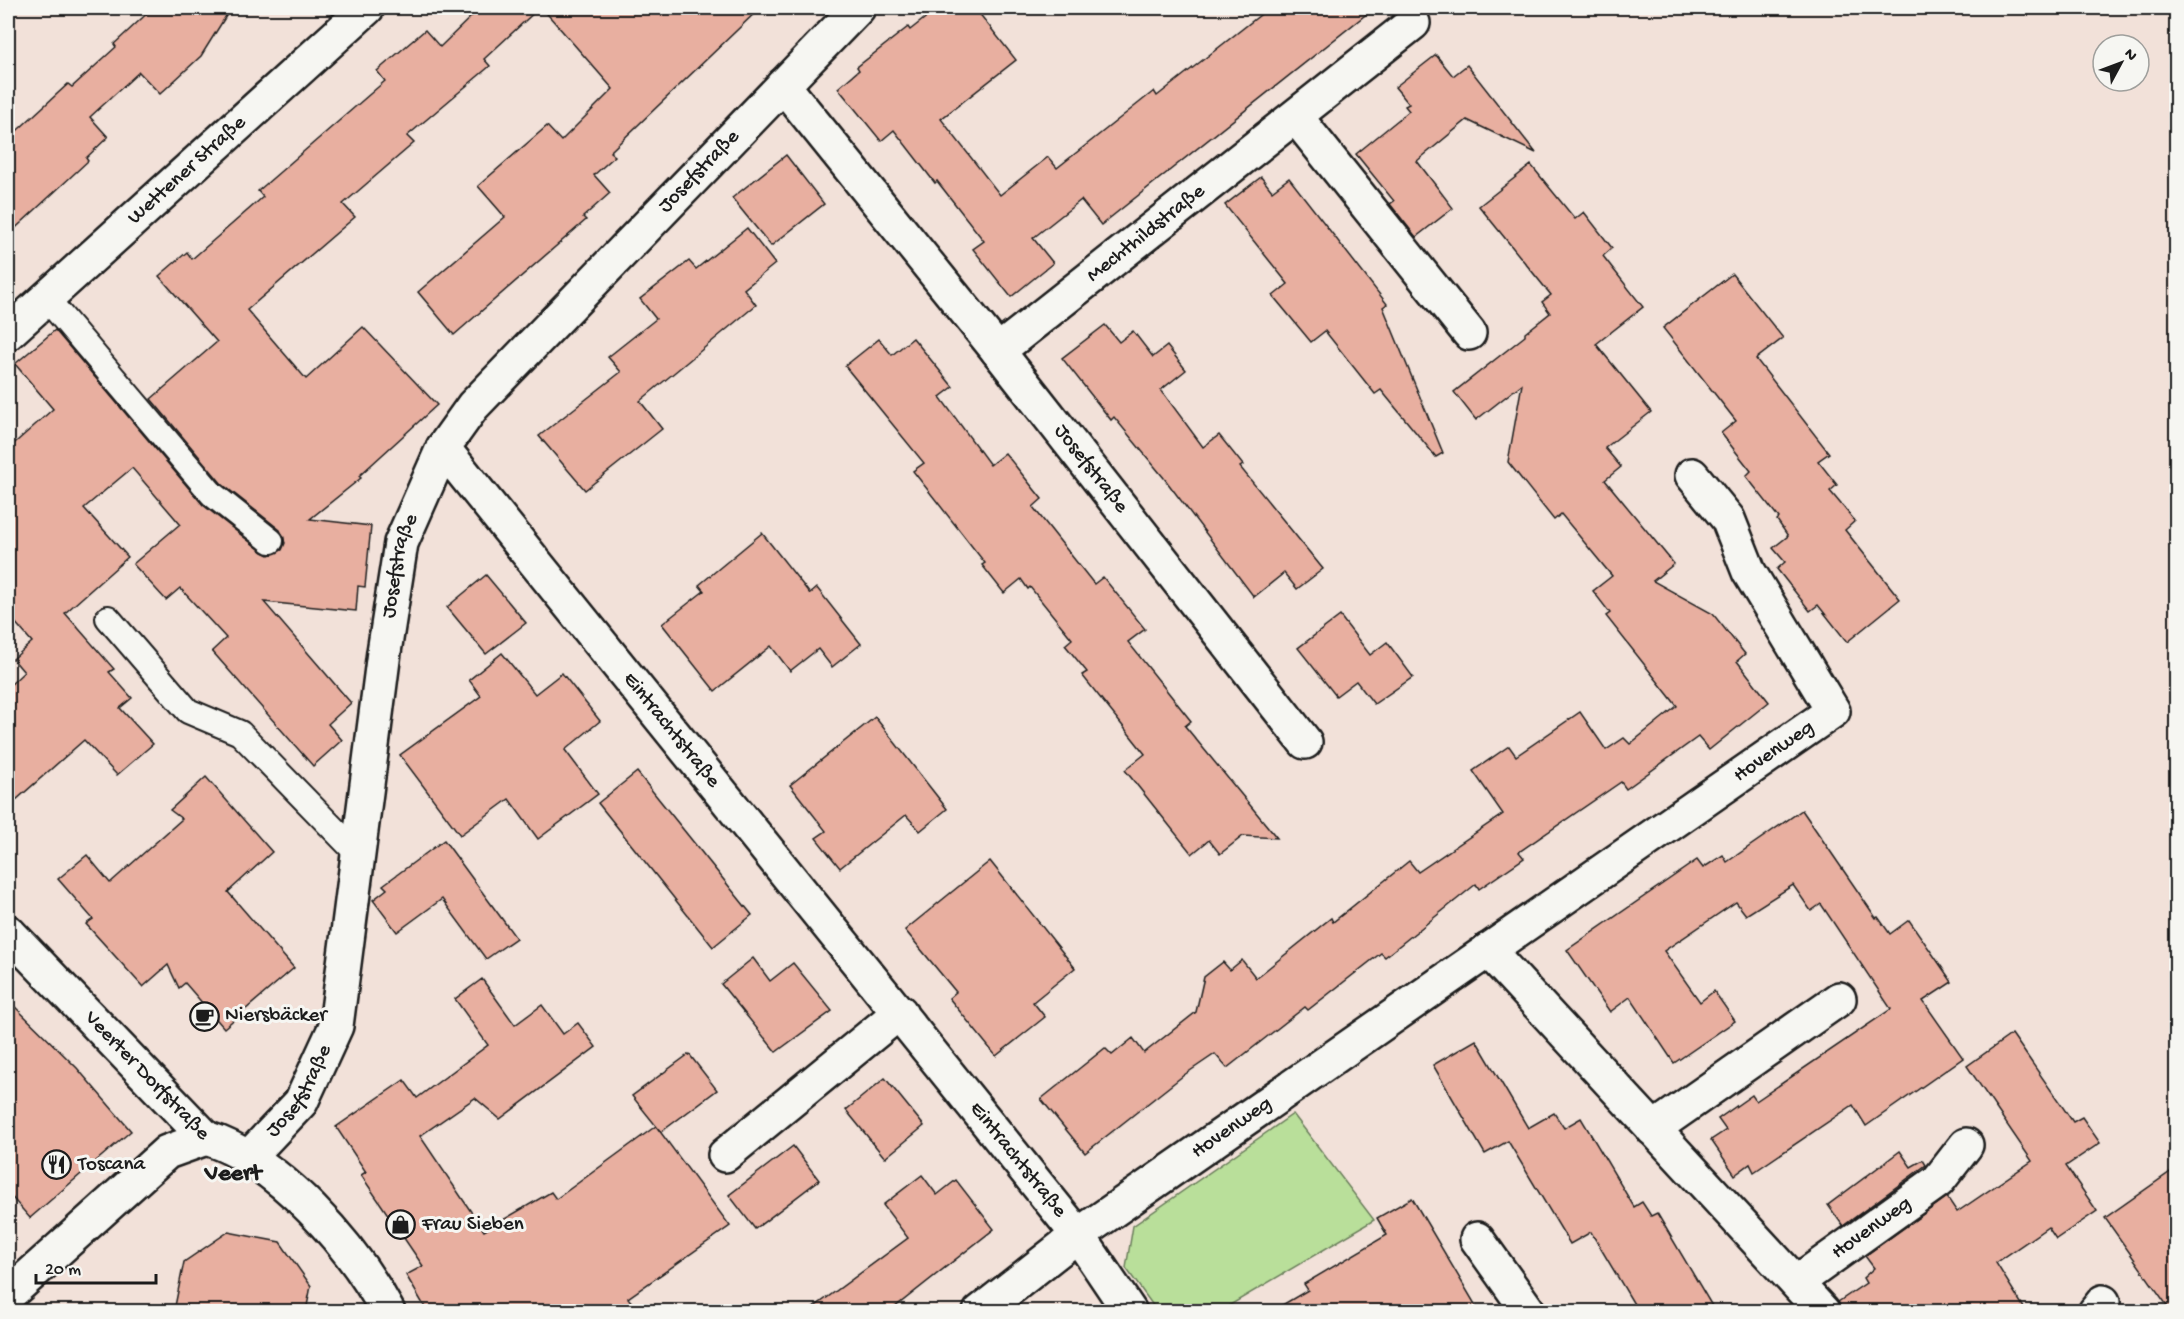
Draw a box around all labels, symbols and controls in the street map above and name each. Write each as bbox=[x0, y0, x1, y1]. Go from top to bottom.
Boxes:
north arrow bbox=[2091, 33, 2151, 93]
text: N bbox=[2119, 45, 2141, 66]
street label: Wettener Straße bbox=[123, 110, 253, 231]
street label: Josefstraße bbox=[654, 124, 746, 219]
street label: Mechthildstraße bbox=[1082, 179, 1212, 288]
street label: Josefstraße bbox=[1048, 420, 1134, 519]
street label: Josefstraße bbox=[377, 509, 425, 620]
street label: Eintrachtstraße bbox=[617, 668, 726, 794]
street label: Hovenweg bbox=[1729, 715, 1819, 788]
cafe icon: Niersbäcker bbox=[188, 1000, 220, 1032]
place label: Niersbäcker bbox=[225, 1004, 328, 1029]
street label: Veerter Dorfstraße bbox=[78, 1005, 215, 1147]
street label: Josefstraße bbox=[261, 1040, 339, 1143]
street label: Hovenweg bbox=[1187, 1092, 1277, 1165]
street label: Eintrachtstraße bbox=[963, 1097, 1072, 1224]
restaurant icon: Toscana bbox=[41, 1149, 73, 1181]
place label: Toscana bbox=[77, 1153, 146, 1178]
district label: Veert bbox=[204, 1160, 263, 1189]
street label: Hovenweg bbox=[1827, 1191, 1917, 1265]
shop icon: Frau Sieben bbox=[385, 1209, 417, 1241]
place label: Frau Sieben bbox=[421, 1213, 524, 1238]
scale bar bbox=[36, 1247, 156, 1285]
text: 20 m bbox=[45, 1260, 81, 1281]

